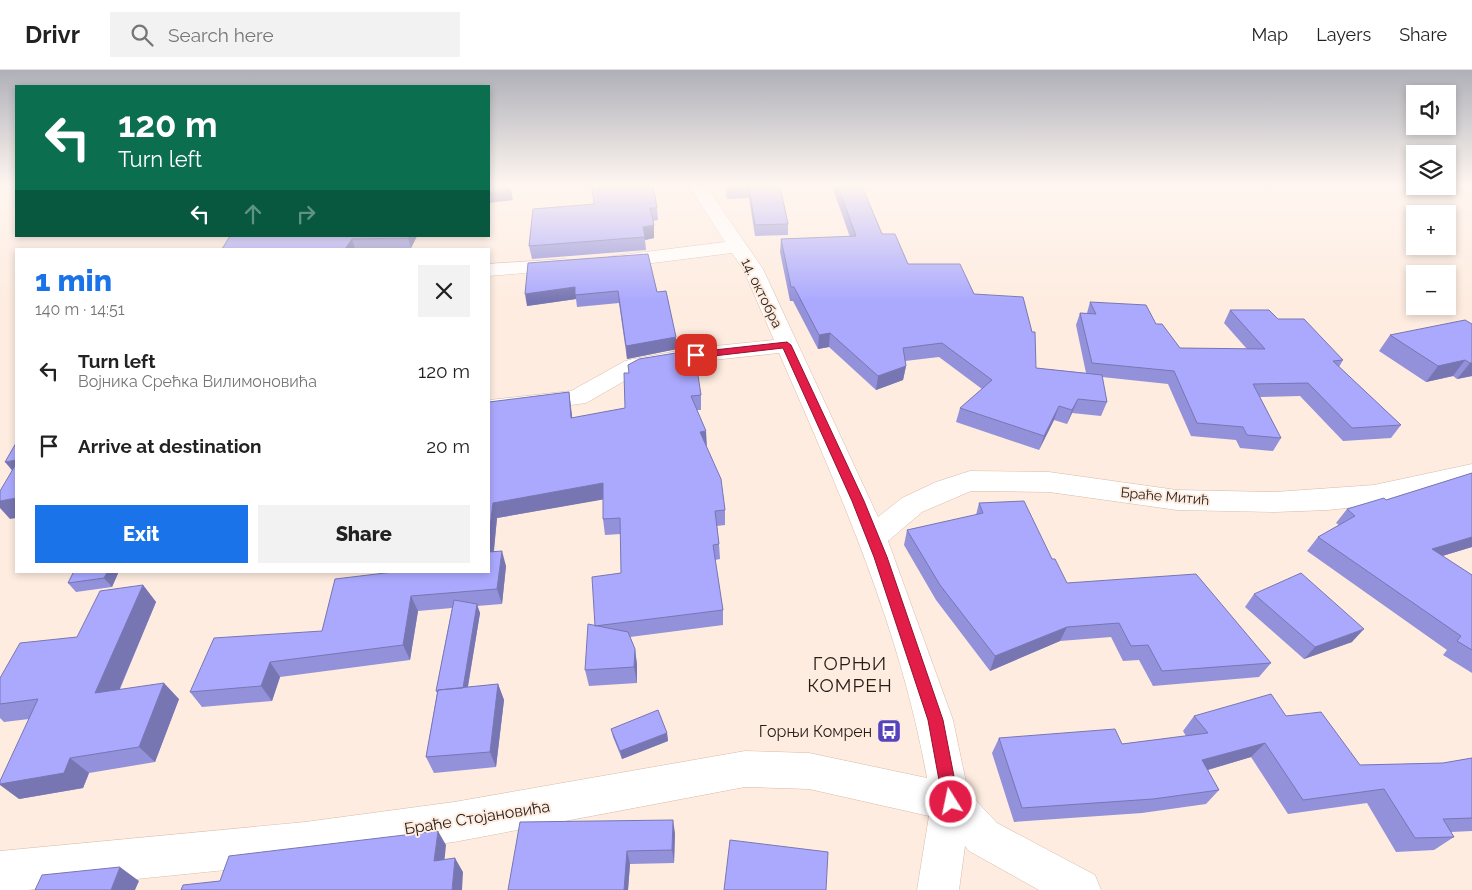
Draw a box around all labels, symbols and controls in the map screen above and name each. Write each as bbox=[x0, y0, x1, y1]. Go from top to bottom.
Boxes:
search box bbox=[110, 12, 460, 57]
text: Drivr bbox=[25, 20, 80, 49]
icon: search bbox=[128, 21, 156, 49]
text: Search here bbox=[168, 24, 274, 46]
text: Map bbox=[1252, 24, 1288, 45]
text: Layers bbox=[1316, 24, 1371, 45]
text: Share bbox=[1399, 24, 1447, 45]
map controls bbox=[1406, 85, 1456, 315]
button: sound bbox=[1406, 85, 1456, 135]
text: 120 m bbox=[118, 104, 218, 145]
icon: left bbox=[35, 105, 100, 170]
button: layers bbox=[1406, 145, 1456, 195]
text: Turn left bbox=[118, 146, 202, 172]
icon: left bbox=[186, 200, 214, 228]
icon: ahead bbox=[239, 200, 267, 228]
icon: right bbox=[292, 200, 320, 228]
button: + bbox=[1406, 205, 1456, 255]
street label: 14. октобра bbox=[738, 256, 786, 330]
text: 1 min bbox=[35, 263, 112, 298]
button: close bbox=[418, 265, 470, 317]
button: − bbox=[1406, 265, 1456, 315]
text: 140 m · 14:51 bbox=[35, 300, 125, 319]
pin bbox=[675, 334, 717, 376]
icon: arrive bbox=[682, 341, 710, 369]
text: Turn left bbox=[78, 350, 155, 372]
icon: left bbox=[35, 357, 63, 385]
text: 120 m bbox=[418, 360, 470, 382]
text: Војника Срећка Вилимоновића bbox=[78, 372, 317, 391]
icon: arrive bbox=[35, 432, 63, 460]
text: Arrive at destination bbox=[78, 435, 262, 457]
text: 20 m bbox=[426, 435, 470, 457]
street label: Браће Митић bbox=[1120, 484, 1210, 508]
button: Exit bbox=[35, 505, 248, 563]
button: Share bbox=[258, 505, 470, 563]
district label: ГОРЊИ КОМРЕН bbox=[807, 652, 893, 696]
bus stop icon: Горњи Комрен bbox=[876, 718, 902, 744]
place label: Горњи Комрен bbox=[759, 722, 872, 741]
position arrow bbox=[924, 775, 976, 827]
street label: Браће Стојановића bbox=[403, 797, 551, 838]

